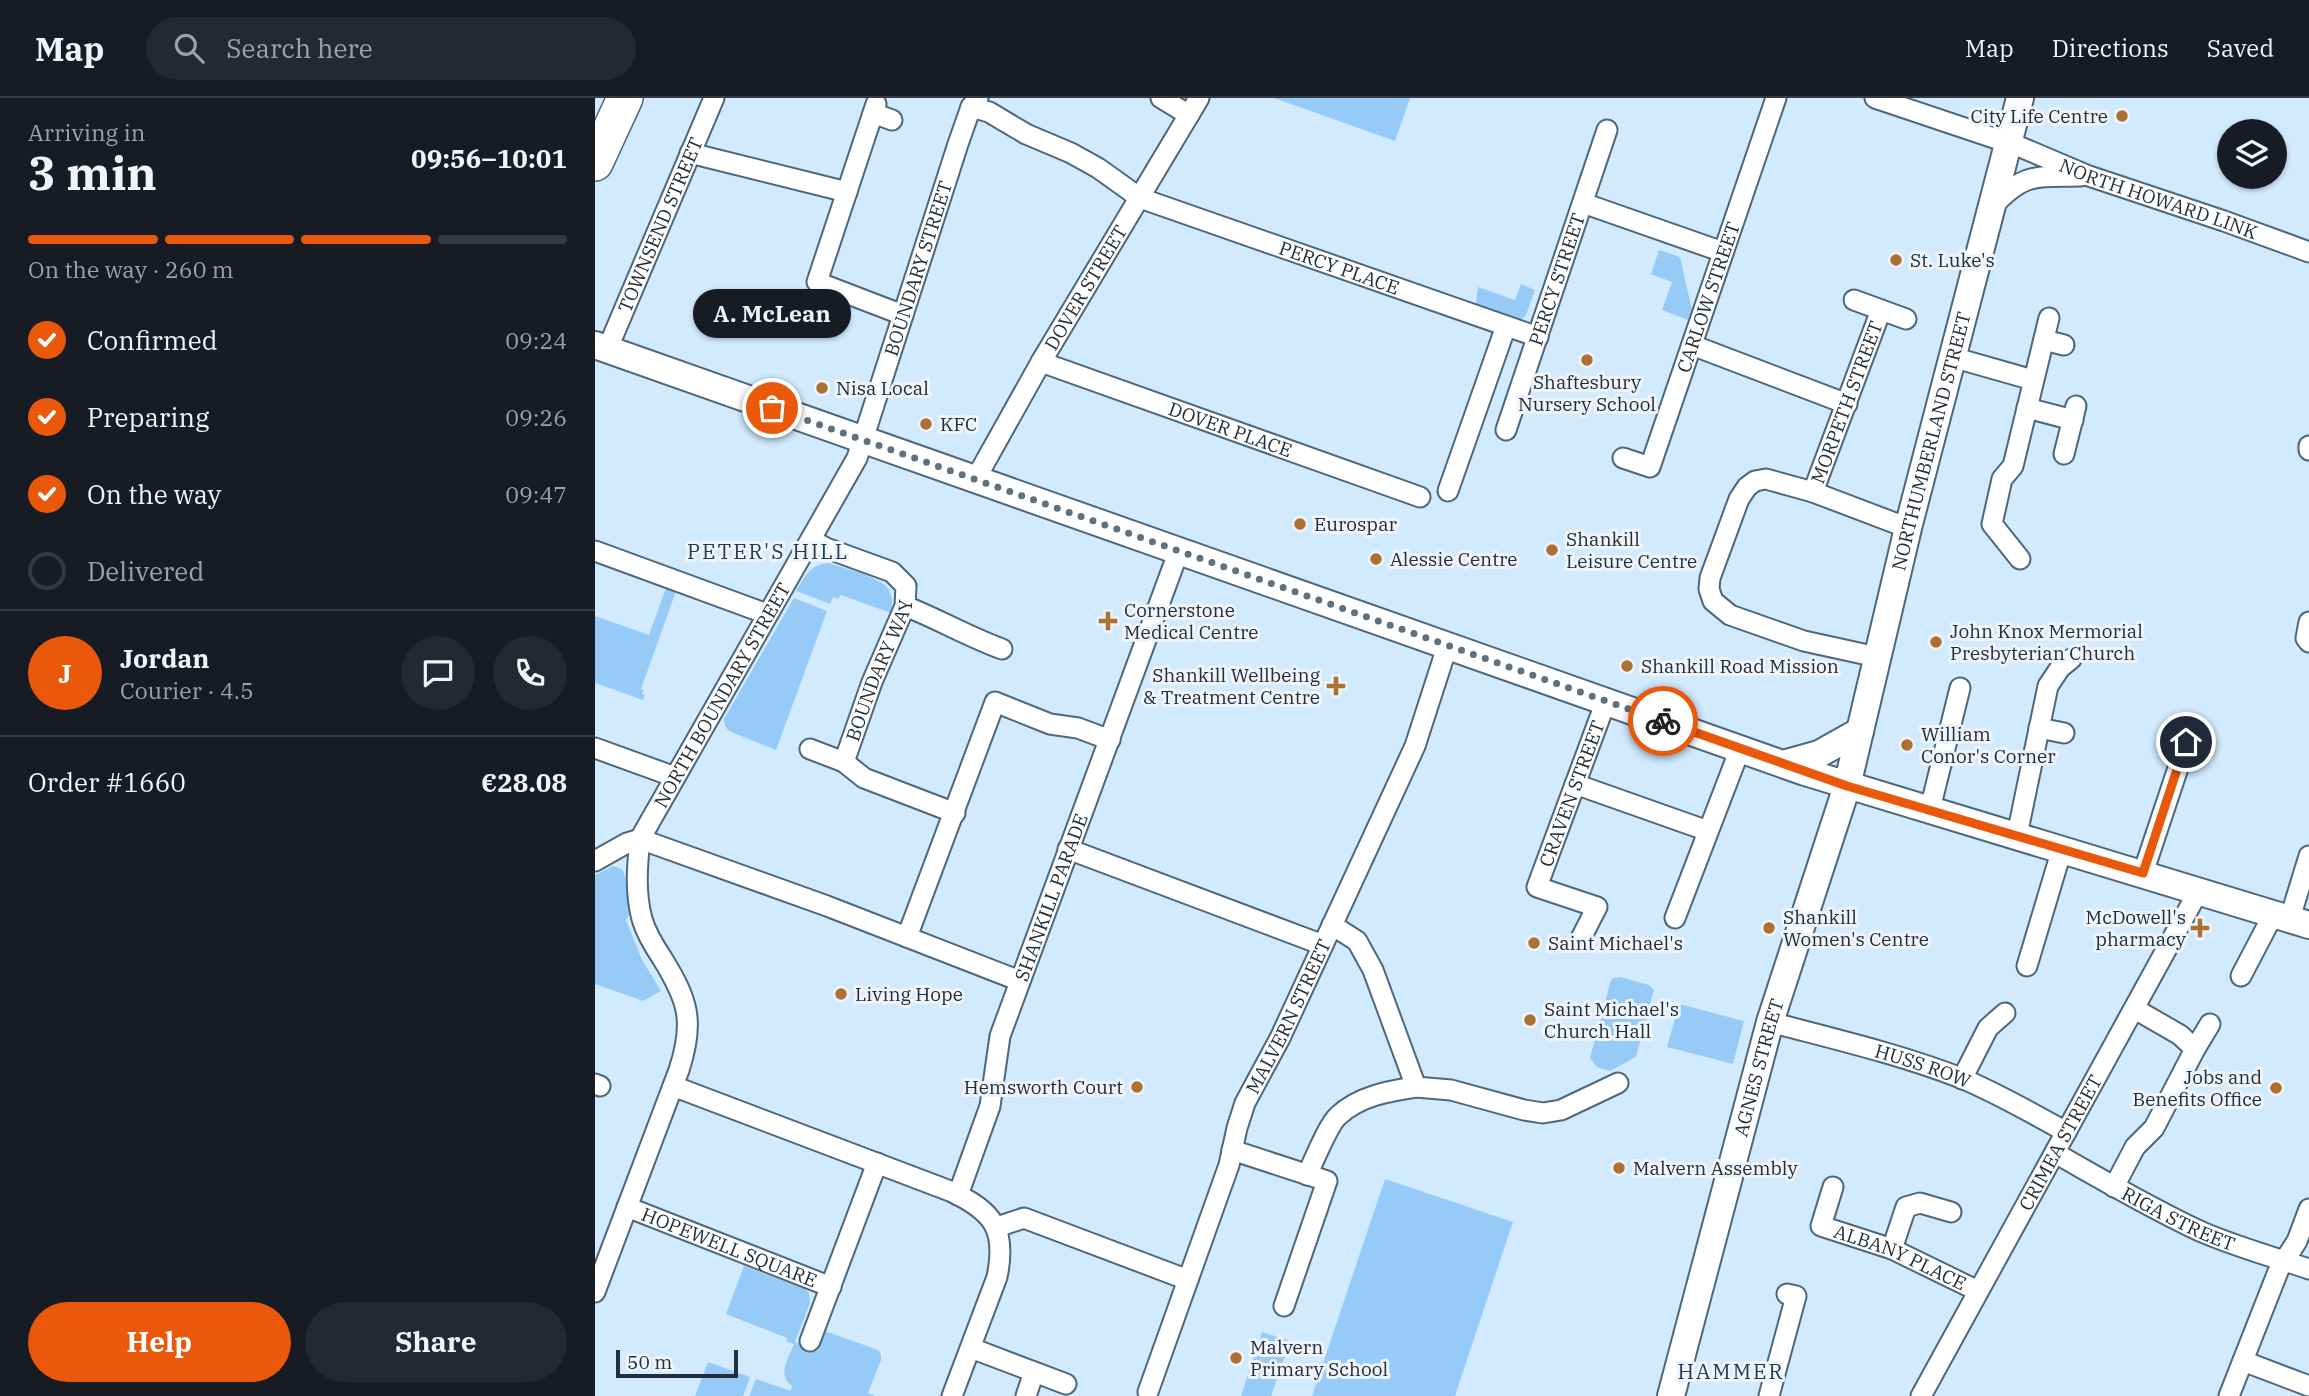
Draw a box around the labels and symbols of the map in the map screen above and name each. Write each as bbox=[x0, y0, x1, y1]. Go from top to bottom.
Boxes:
place label: City Life Centre bbox=[1970, 104, 2108, 128]
marker: City Life Centre bbox=[2114, 108, 2130, 124]
street label: TOWNSEND STREET bbox=[612, 134, 708, 316]
street label: NORTH HOWARD LINK bbox=[2056, 153, 2261, 244]
street label: BOUNDARY STREET bbox=[879, 178, 957, 359]
street label: PERCY STREET bbox=[1523, 210, 1590, 349]
street label: CARLOW STREET bbox=[1671, 219, 1745, 376]
street label: DOVER STREET bbox=[1039, 221, 1132, 354]
street label: PERCY PLACE bbox=[1276, 235, 1402, 300]
place label: St. Luke's bbox=[1910, 248, 1995, 272]
marker: St. Luke's bbox=[1888, 252, 1904, 268]
callout: A. McLean bbox=[693, 289, 851, 338]
street label: NORTHUMBERLAND STREET bbox=[1886, 309, 1976, 573]
street label: MORPETH STREET bbox=[1805, 317, 1888, 487]
marker: Shaftesbury Nursery School bbox=[1579, 352, 1595, 368]
place label: Shaftesbury Nursery School bbox=[1518, 370, 1656, 416]
place label: Nisa Local bbox=[836, 376, 929, 400]
pin bbox=[742, 378, 802, 438]
marker: Nisa Local bbox=[814, 380, 830, 396]
street label: DOVER PLACE bbox=[1165, 396, 1295, 462]
place label: KFC bbox=[940, 412, 977, 436]
marker: KFC bbox=[918, 416, 934, 432]
place label: Eurospar bbox=[1314, 512, 1398, 536]
marker: Eurospar bbox=[1292, 516, 1308, 532]
place label: Shankill Leisure Centre bbox=[1566, 527, 1697, 573]
district label: PETER'S HILL bbox=[687, 537, 849, 565]
marker: Shankill Leisure Centre bbox=[1544, 542, 1560, 558]
place label: Alessie Centre bbox=[1390, 547, 1518, 571]
marker: Alessie Centre bbox=[1368, 551, 1384, 567]
street label: NORTH BOUNDARY STREET bbox=[648, 578, 795, 812]
place label: Cornerstone Medical Centre bbox=[1124, 598, 1258, 644]
street label: BOUNDARY WAY bbox=[840, 599, 917, 744]
marker: Cornerstone Medical Centre bbox=[1098, 611, 1118, 631]
place label: John Knox Mermorial Presbyterian Church bbox=[1950, 619, 2143, 665]
marker: John Knox Mermorial Presbyterian Church bbox=[1928, 634, 1944, 650]
place label: Shankill Road Mission bbox=[1641, 654, 1839, 678]
marker: Shankill Road Mission bbox=[1619, 658, 1635, 674]
place label: Shankill Wellbeing & Treatment Centre bbox=[1143, 663, 1321, 709]
marker: Shankill Wellbeing & Treatment Centre bbox=[1326, 676, 1346, 696]
courier bbox=[1628, 686, 1698, 756]
pin bbox=[2156, 712, 2216, 772]
street label: CRAVEN STREET bbox=[1534, 717, 1610, 870]
place label: William Conor's Corner bbox=[1921, 722, 2056, 768]
marker: William Conor's Corner bbox=[1899, 737, 1915, 753]
street label: SHANKILL PARADE bbox=[1009, 810, 1093, 984]
place label: Shankill Women's Centre bbox=[1783, 905, 1929, 951]
place label: McDowell's pharmacy bbox=[2086, 905, 2187, 951]
marker: Shankill Women's Centre bbox=[1761, 920, 1777, 936]
marker: McDowell's pharmacy bbox=[2192, 920, 2208, 936]
place label: Saint Michael's bbox=[1548, 931, 1683, 955]
street label: MALVERN STREET bbox=[1240, 935, 1336, 1098]
marker: Saint Michael's bbox=[1526, 935, 1542, 951]
place label: Living Hope bbox=[855, 982, 963, 1006]
marker: Living Hope bbox=[833, 986, 849, 1002]
street label: AGNES STREET bbox=[1728, 995, 1789, 1139]
place label: Saint Michael's Church Hall bbox=[1544, 997, 1679, 1043]
marker: Saint Michael's Church Hall bbox=[1522, 1012, 1538, 1028]
street label: HUSS ROW bbox=[1872, 1038, 1975, 1093]
place label: Jobs and Benefits Office bbox=[2132, 1065, 2262, 1111]
street label: CRIMEA STREET bbox=[2013, 1071, 2107, 1215]
place label: Hemsworth Court bbox=[964, 1075, 1123, 1099]
marker: Hemsworth Court bbox=[1129, 1079, 1145, 1095]
marker: Jobs and Benefits Office bbox=[2268, 1080, 2284, 1096]
place label: Malvern Assembly bbox=[1633, 1156, 1799, 1180]
marker: Malvern Assembly bbox=[1611, 1160, 1627, 1176]
street label: RIGA STREET bbox=[2117, 1181, 2238, 1256]
street label: HOPEWELL SQUARE bbox=[638, 1202, 821, 1292]
street label: ALBANY PLACE bbox=[1831, 1219, 1970, 1295]
place label: Malvern Primary School bbox=[1250, 1335, 1389, 1381]
scale bar bbox=[616, 1347, 739, 1379]
marker: Malvern Primary School bbox=[1228, 1350, 1244, 1366]
district label: HAMMER bbox=[1677, 1357, 1785, 1385]

